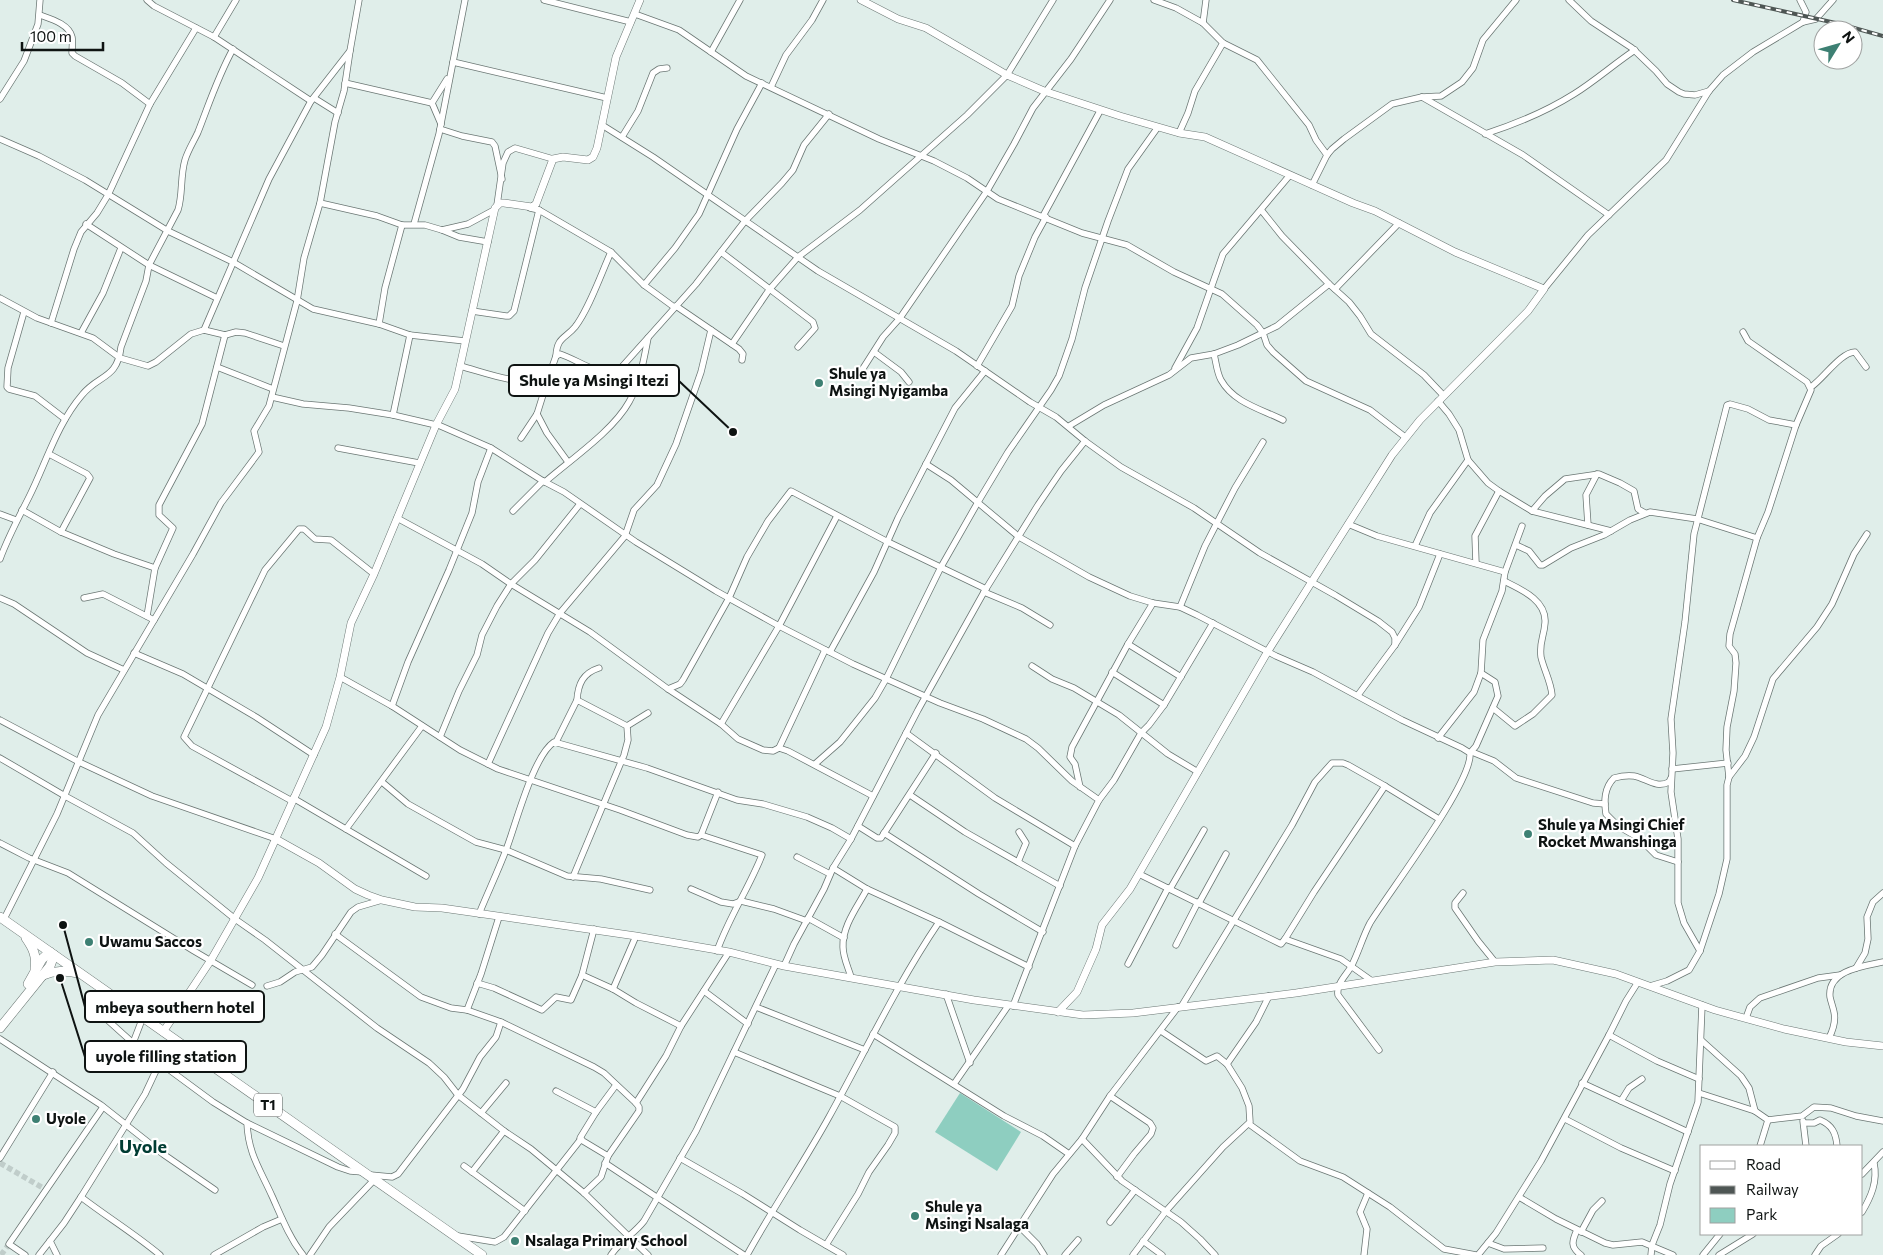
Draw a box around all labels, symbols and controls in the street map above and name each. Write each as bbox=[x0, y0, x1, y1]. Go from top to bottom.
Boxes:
scale bar bbox=[22, 20, 104, 52]
north arrow bbox=[1813, 20, 1863, 70]
text: 100 m bbox=[30, 27, 72, 45]
text: N bbox=[1839, 28, 1859, 46]
place label: Shule ya Msingi Nyigamba bbox=[829, 364, 948, 399]
callout: Shule ya Msingi Itezi bbox=[509, 365, 679, 396]
text: Shule ya Msingi Itezi bbox=[519, 370, 669, 389]
marker: Shule ya Msingi Nyigamba bbox=[813, 377, 825, 389]
place label: Shule ya Msingi Chief Rocket Mwanshinga bbox=[1538, 815, 1685, 850]
marker: Shule ya Msingi Chief Rocket Mwanshinga bbox=[1522, 828, 1534, 840]
place label: Uwamu Saccos bbox=[99, 932, 202, 950]
marker: Uwamu Saccos bbox=[83, 936, 95, 948]
callout: mbeya southern hotel bbox=[85, 991, 264, 1022]
text: mbeya southern hotel bbox=[95, 997, 255, 1016]
callout: uyole filling station bbox=[85, 1041, 246, 1072]
text: uyole filling station bbox=[96, 1046, 236, 1065]
road number: T1 bbox=[254, 1094, 282, 1116]
place label: Uyole bbox=[46, 1109, 86, 1127]
marker: Uyole bbox=[30, 1113, 42, 1125]
district label: Uyole bbox=[119, 1135, 167, 1157]
legend bbox=[1700, 1145, 1863, 1235]
text: Road bbox=[1746, 1155, 1781, 1173]
text: Railway bbox=[1746, 1180, 1799, 1198]
place label: Shule ya Msingi Nsalaga bbox=[925, 1197, 1029, 1232]
text: Park bbox=[1746, 1205, 1777, 1223]
marker: Shule ya Msingi Nsalaga bbox=[909, 1210, 921, 1222]
place label: Nsalaga Primary School bbox=[525, 1231, 687, 1249]
marker: Nsalaga Primary School bbox=[509, 1235, 521, 1247]

